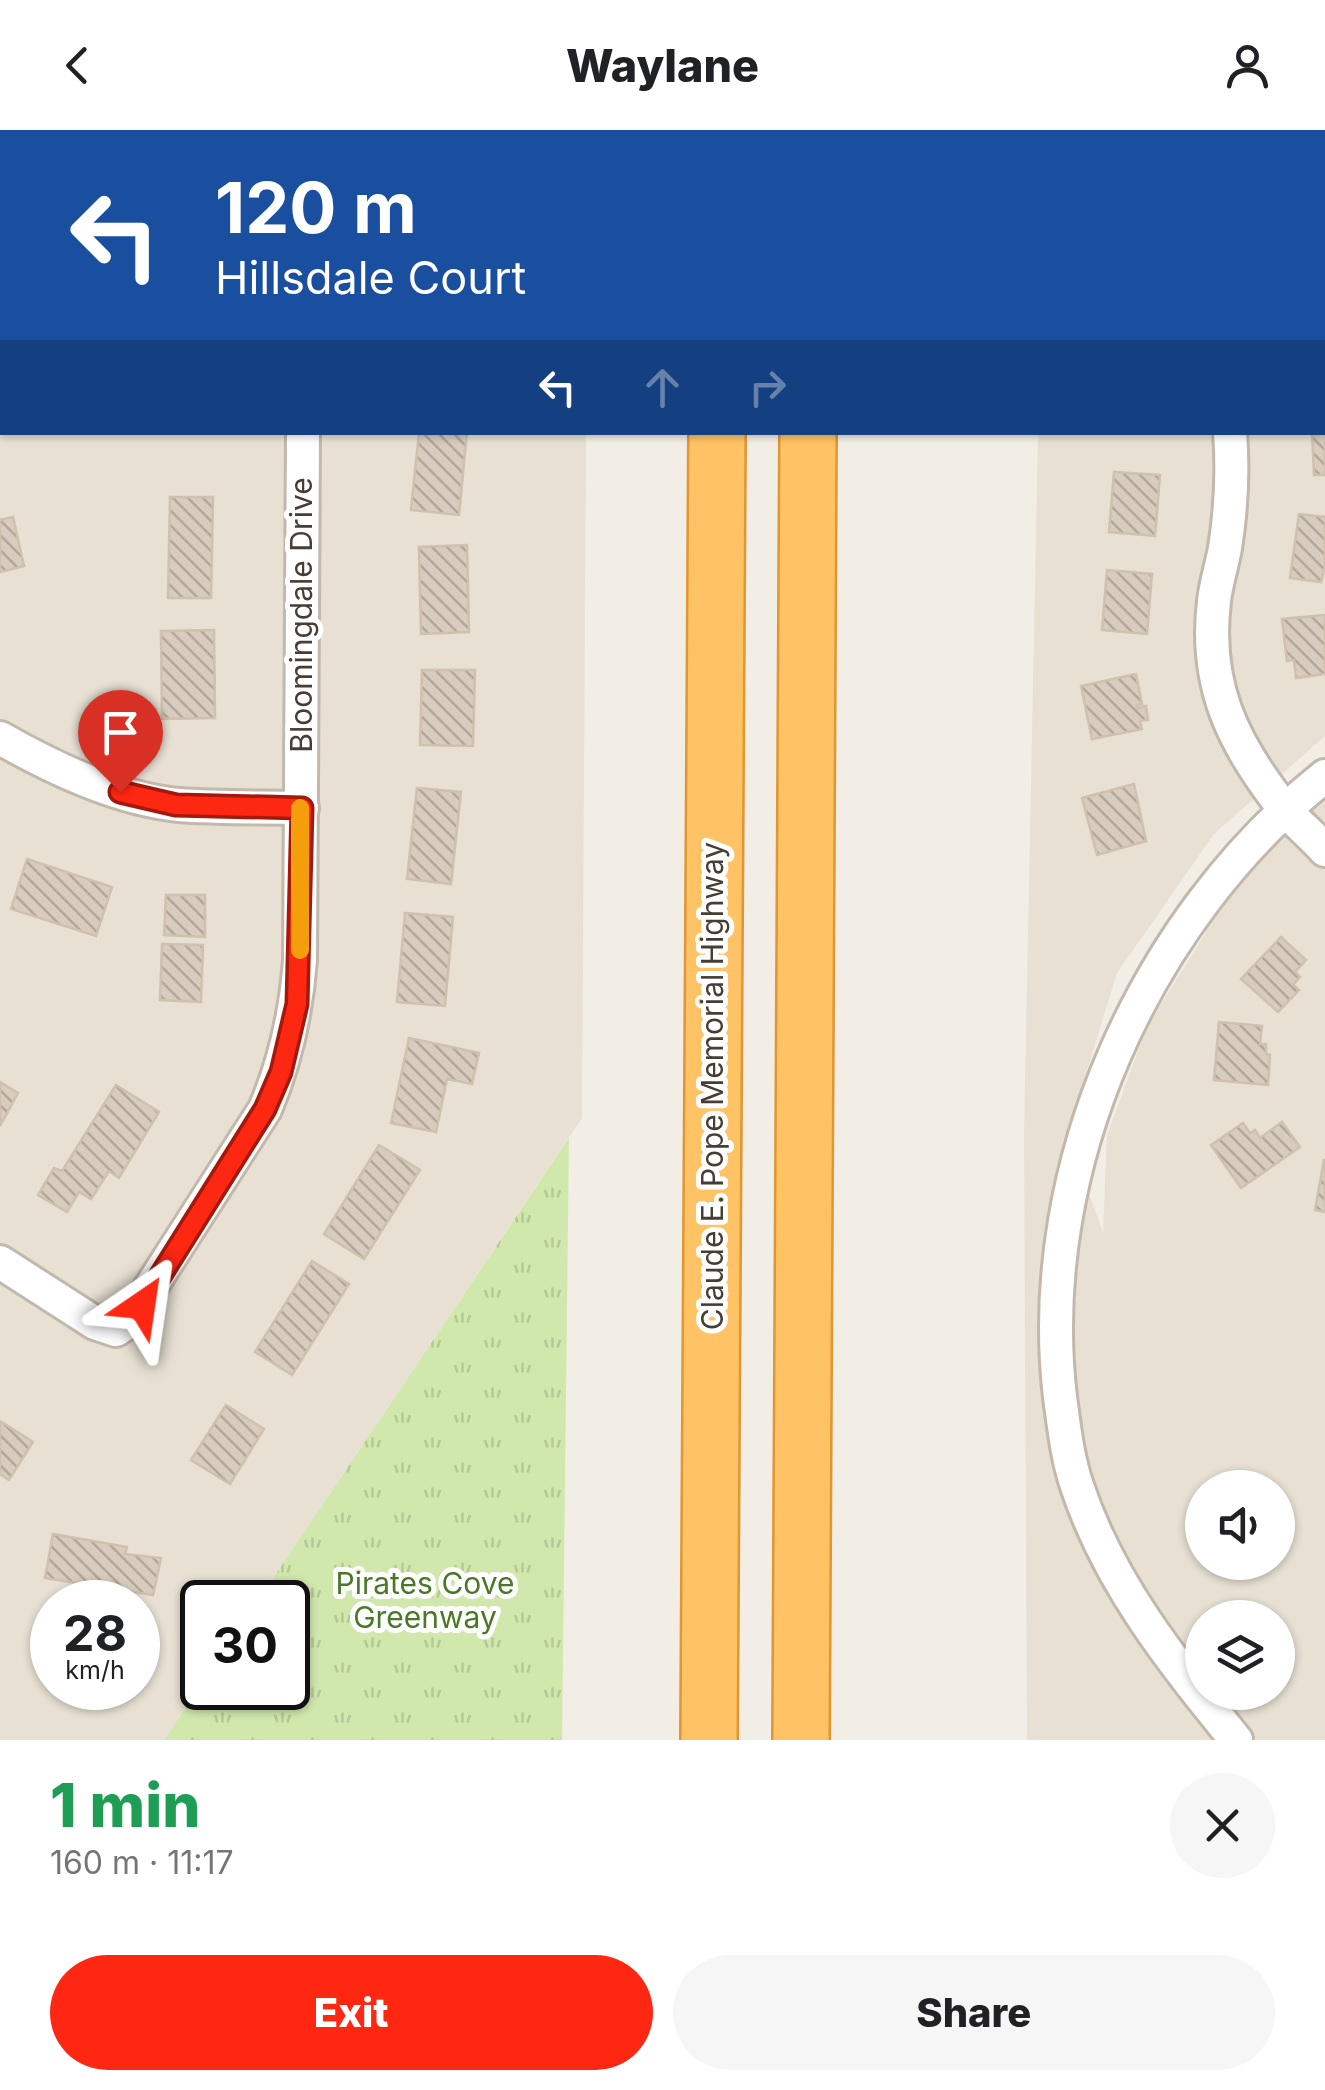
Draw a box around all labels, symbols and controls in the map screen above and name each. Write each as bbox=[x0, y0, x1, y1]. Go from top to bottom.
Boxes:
icon: back bbox=[50, 38, 105, 93]
text: Waylane bbox=[566, 38, 759, 93]
icon: person bbox=[1220, 38, 1275, 93]
text: 120 m bbox=[215, 165, 417, 250]
icon: left bbox=[50, 170, 180, 300]
text: Hillsdale Court bbox=[215, 250, 526, 305]
icon: left bbox=[530, 360, 585, 415]
icon: ahead bbox=[635, 360, 690, 415]
icon: right bbox=[740, 360, 795, 415]
street label: Bloomingdale Drive bbox=[283, 477, 319, 753]
pin bbox=[78, 690, 163, 793]
icon: arrive bbox=[93, 705, 148, 760]
street label: Claude E. Pope Memorial Highway bbox=[694, 842, 730, 1330]
position arrow bbox=[90, 1253, 194, 1357]
map controls bbox=[1185, 1470, 1295, 1710]
button: sound bbox=[1185, 1470, 1295, 1580]
park label: Pirates Cove Greenway bbox=[336, 1565, 514, 1635]
speed limit sign: 30 bbox=[180, 1580, 310, 1710]
button: layers bbox=[1185, 1600, 1295, 1710]
text: 28 bbox=[63, 1603, 127, 1663]
text: km/h bbox=[65, 1655, 125, 1685]
text: 1 min bbox=[50, 1769, 200, 1841]
button: close bbox=[1170, 1773, 1275, 1878]
text: 160 m · 11:17 bbox=[50, 1843, 234, 1882]
button: Exit bbox=[50, 1955, 653, 2070]
button: Share bbox=[673, 1955, 1275, 2070]

